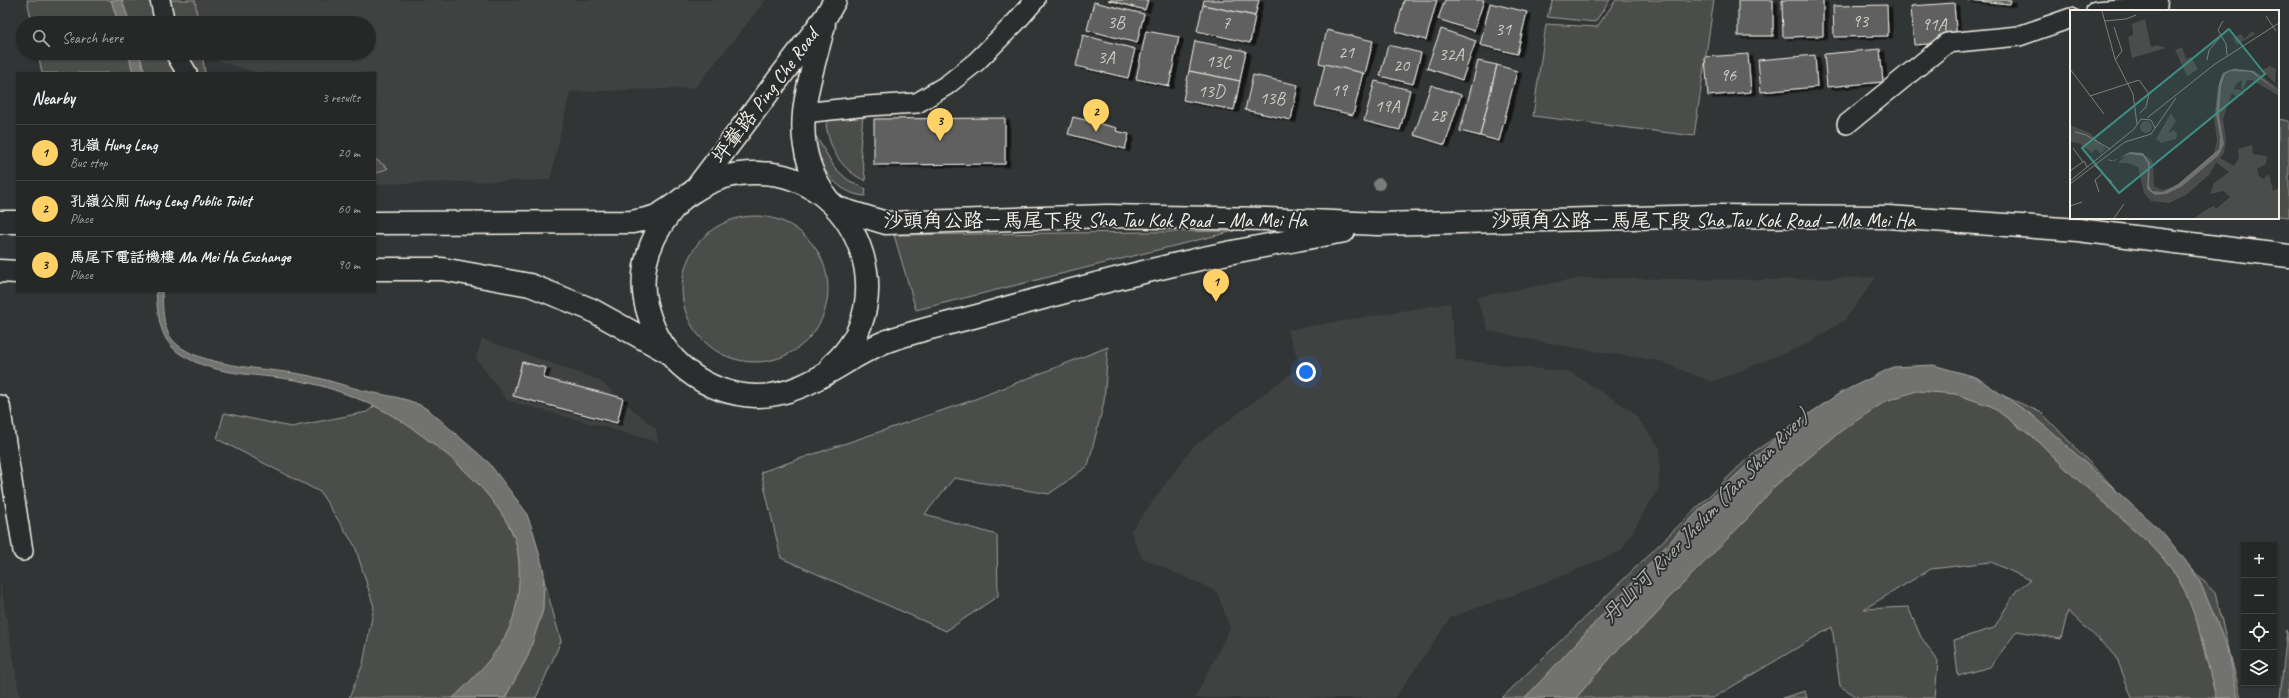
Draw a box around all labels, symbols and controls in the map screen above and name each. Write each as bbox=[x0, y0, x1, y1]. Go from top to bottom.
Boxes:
house number: 93 bbox=[1852, 10, 1870, 32]
inset map bbox=[2070, 10, 2279, 219]
house number: 3B bbox=[1107, 11, 1126, 33]
house number: 7 bbox=[1222, 12, 1231, 34]
house number: 91A bbox=[1921, 13, 1948, 35]
search box bbox=[16, 16, 376, 60]
house number: 31 bbox=[1495, 18, 1512, 40]
street label: 坪輋路 Ping Che Road bbox=[706, 21, 826, 168]
icon: search bbox=[30, 27, 52, 49]
text: Search here bbox=[62, 29, 123, 48]
house number: 21 bbox=[1338, 41, 1355, 63]
house number: 32A bbox=[1438, 43, 1465, 65]
house number: 3A bbox=[1097, 46, 1116, 68]
house number: 13C bbox=[1206, 50, 1233, 72]
house number: 20 bbox=[1393, 54, 1411, 76]
house number: 96 bbox=[1720, 64, 1737, 86]
house number: 19 bbox=[1331, 79, 1349, 101]
house number: 13D bbox=[1198, 80, 1226, 102]
house number: 13B bbox=[1259, 87, 1286, 109]
text: Nearby bbox=[32, 88, 75, 109]
text: 3 results bbox=[322, 90, 360, 106]
house number: 19A bbox=[1374, 95, 1401, 117]
pin: 2 bbox=[1083, 99, 1109, 132]
house number: 28 bbox=[1430, 104, 1448, 126]
pin: 3 bbox=[927, 108, 953, 141]
text: 孔嶺 Hung Leng bbox=[70, 136, 158, 155]
text: 1 bbox=[42, 145, 48, 161]
text: 20 m bbox=[338, 145, 360, 161]
text: Bus stop bbox=[70, 155, 107, 171]
text: 孔嶺公廁 Hung Leng Public Toilet bbox=[70, 192, 252, 211]
text: 2 bbox=[42, 201, 48, 217]
text: 60 m bbox=[338, 201, 360, 217]
street label: 沙頭角公路－馬尾下段 Sha Tau Kok Road – Ma Mei Ha bbox=[883, 208, 1308, 233]
street label: 沙頭角公路－馬尾下段 Sha Tau Kok Road – Ma Mei Ha bbox=[1491, 208, 1916, 233]
text: Place bbox=[70, 211, 93, 227]
text: 馬尾下電話機樓 Ma Mei Ha Exchange bbox=[70, 248, 290, 267]
text: 3 bbox=[42, 257, 48, 273]
text: 90 m bbox=[338, 257, 360, 273]
text: Place bbox=[70, 267, 93, 283]
pin: 1 bbox=[1203, 269, 1229, 302]
your location bbox=[1296, 362, 1316, 382]
water label: 丹山河 River Jhelum (Tan Shan River) bbox=[1595, 402, 1816, 629]
map controls bbox=[2241, 542, 2277, 686]
button: + bbox=[2241, 542, 2277, 578]
button: − bbox=[2241, 578, 2277, 614]
button: locate bbox=[2241, 614, 2277, 650]
button: layers bbox=[2241, 650, 2277, 686]

